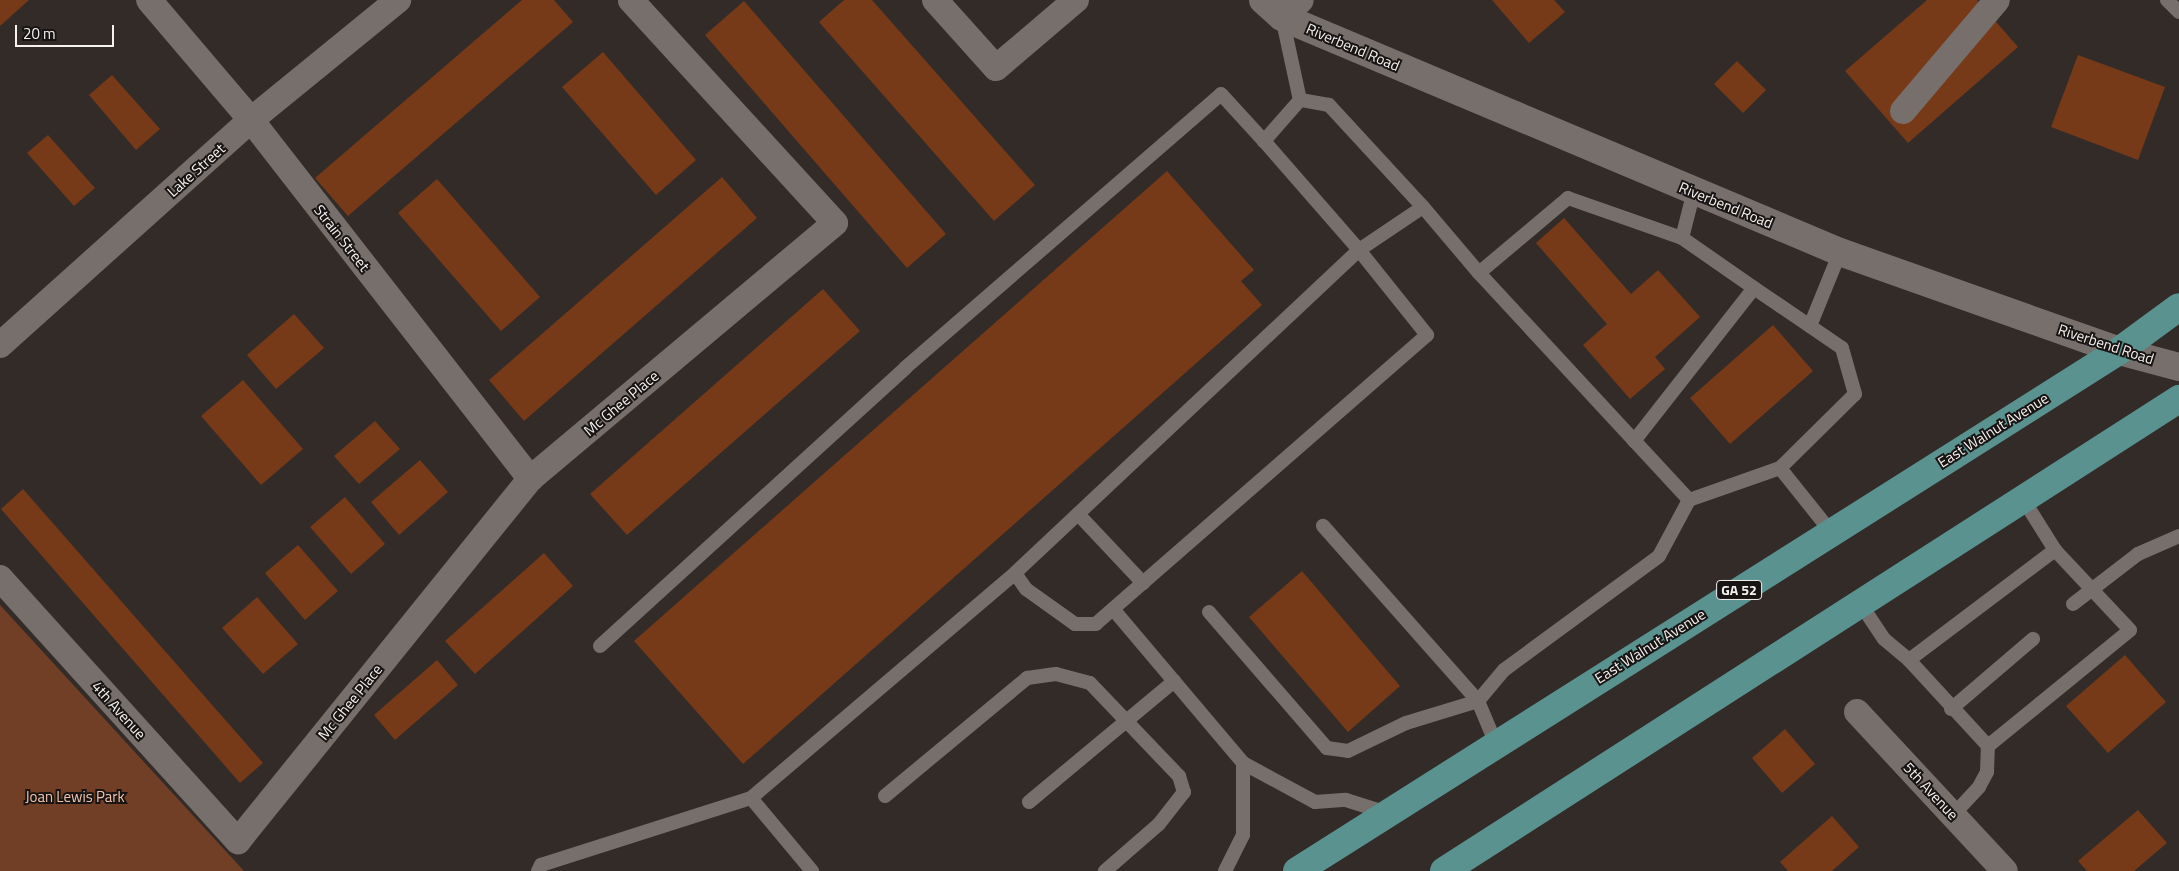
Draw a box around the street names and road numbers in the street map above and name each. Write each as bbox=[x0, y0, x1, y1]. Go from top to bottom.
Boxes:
street label: Riverbend Road bbox=[1304, 19, 1402, 75]
street label: Lake Street bbox=[164, 139, 228, 201]
street label: Riverbend Road bbox=[1676, 178, 1776, 232]
street label: Strain Street bbox=[311, 201, 373, 275]
street label: Riverbend Road bbox=[2056, 320, 2156, 368]
street label: Mc Ghee Place bbox=[580, 367, 662, 439]
street label: East Walnut Avenue bbox=[1934, 389, 2052, 471]
road number: GA 52 bbox=[1715, 578, 1763, 602]
street label: East Walnut Avenue bbox=[1591, 605, 1709, 687]
street label: Mc Ghee Place bbox=[314, 661, 386, 743]
street label: 4th Avenue bbox=[88, 677, 150, 743]
street label: 5th Avenue bbox=[1900, 759, 1962, 823]

